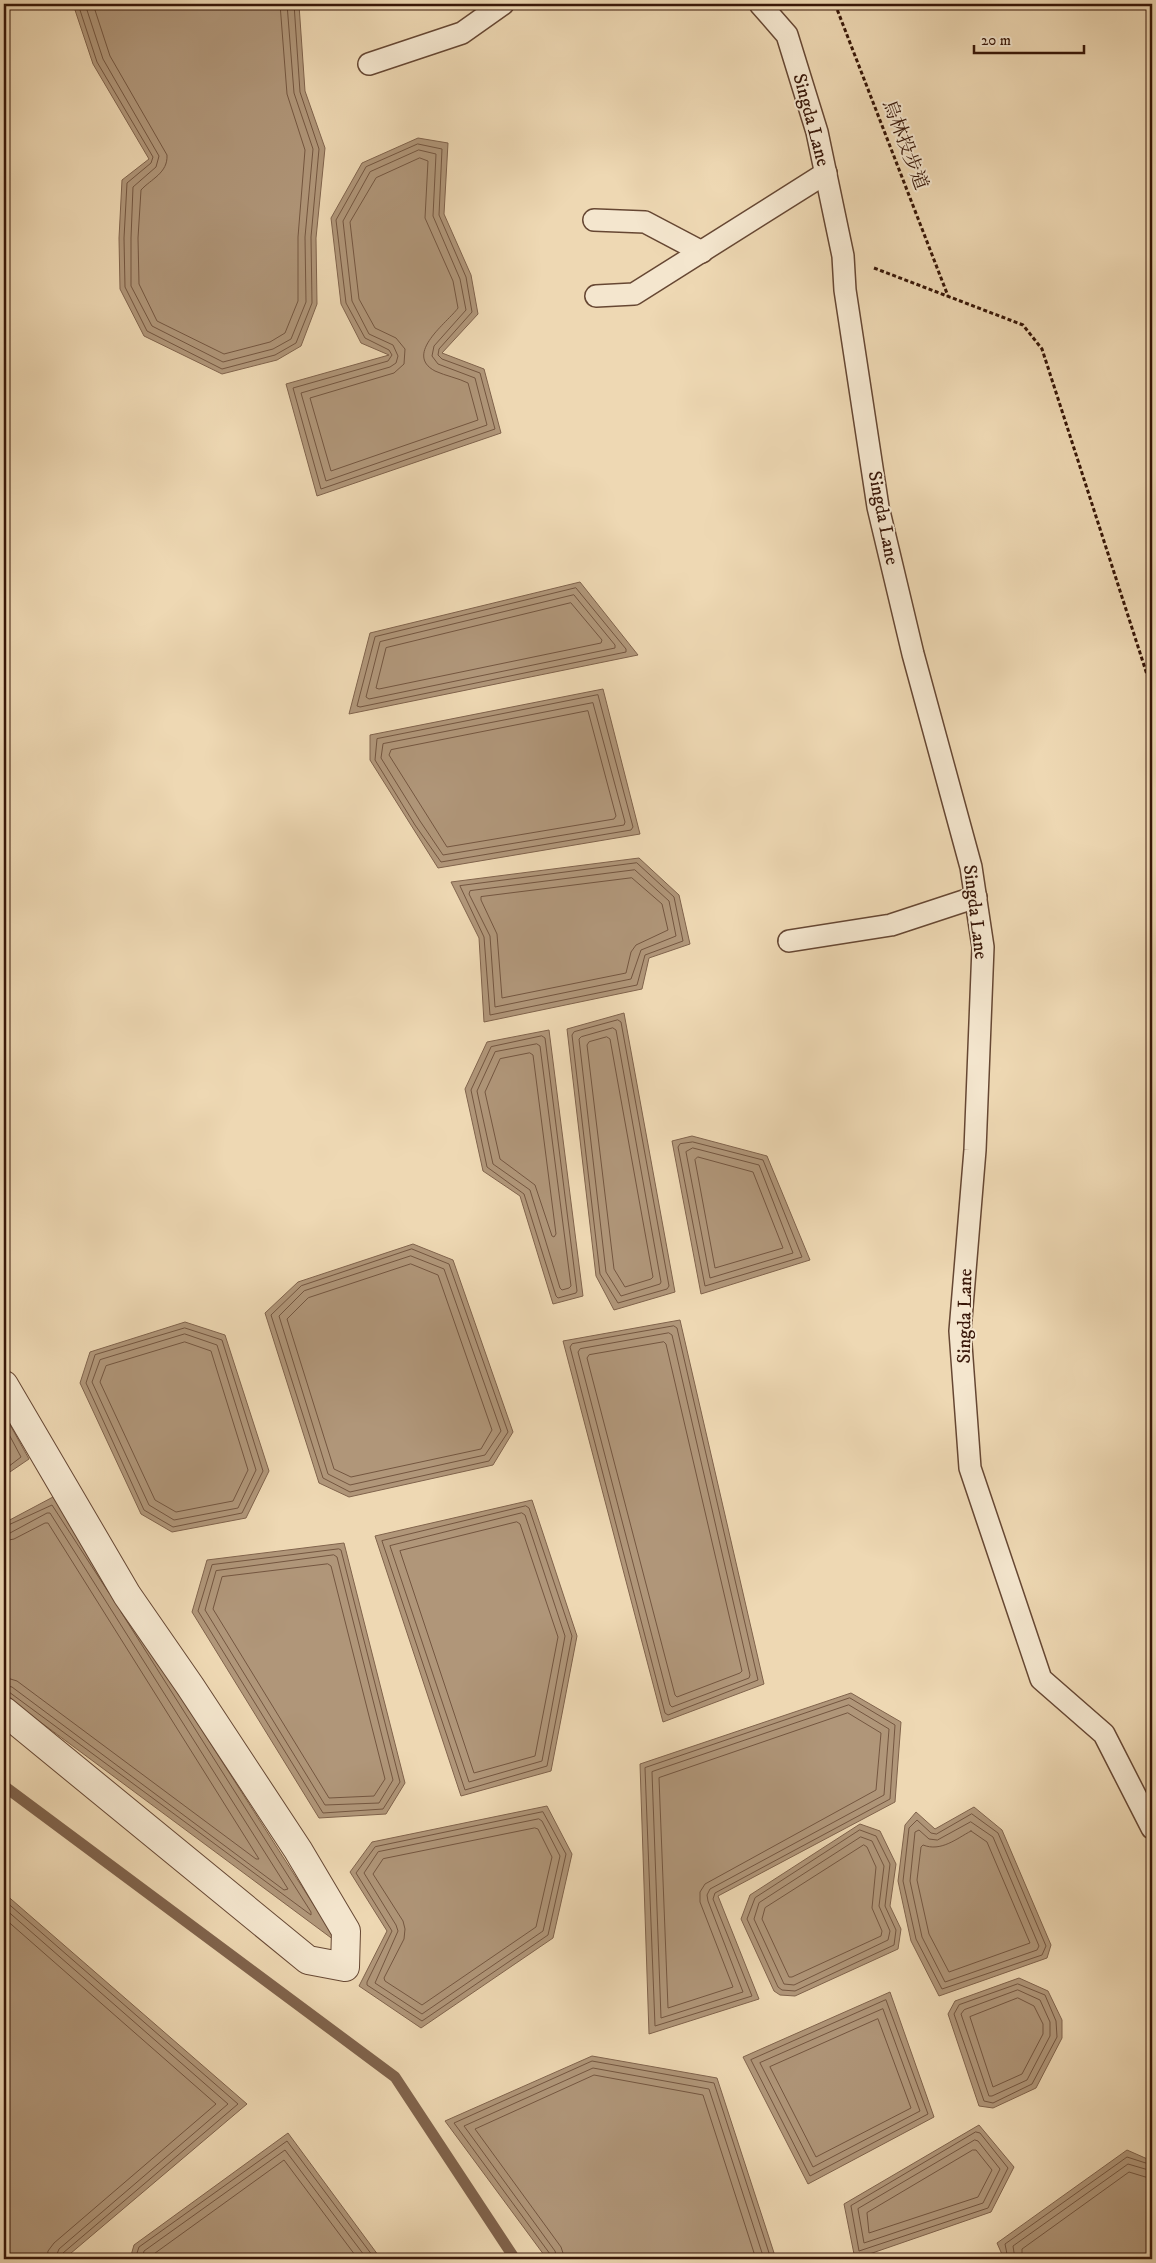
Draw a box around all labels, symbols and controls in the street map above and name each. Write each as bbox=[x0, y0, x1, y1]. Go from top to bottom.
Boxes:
scale bar bbox=[974, 22, 1084, 54]
text: 20 m bbox=[981, 31, 1011, 50]
street label: Singda Lane bbox=[788, 71, 834, 169]
street label: 烏林投步道 bbox=[877, 97, 933, 193]
street label: Singda Lane bbox=[863, 469, 903, 567]
street label: Singda Lane bbox=[958, 863, 992, 961]
street label: Singda Lane bbox=[953, 1268, 977, 1364]

